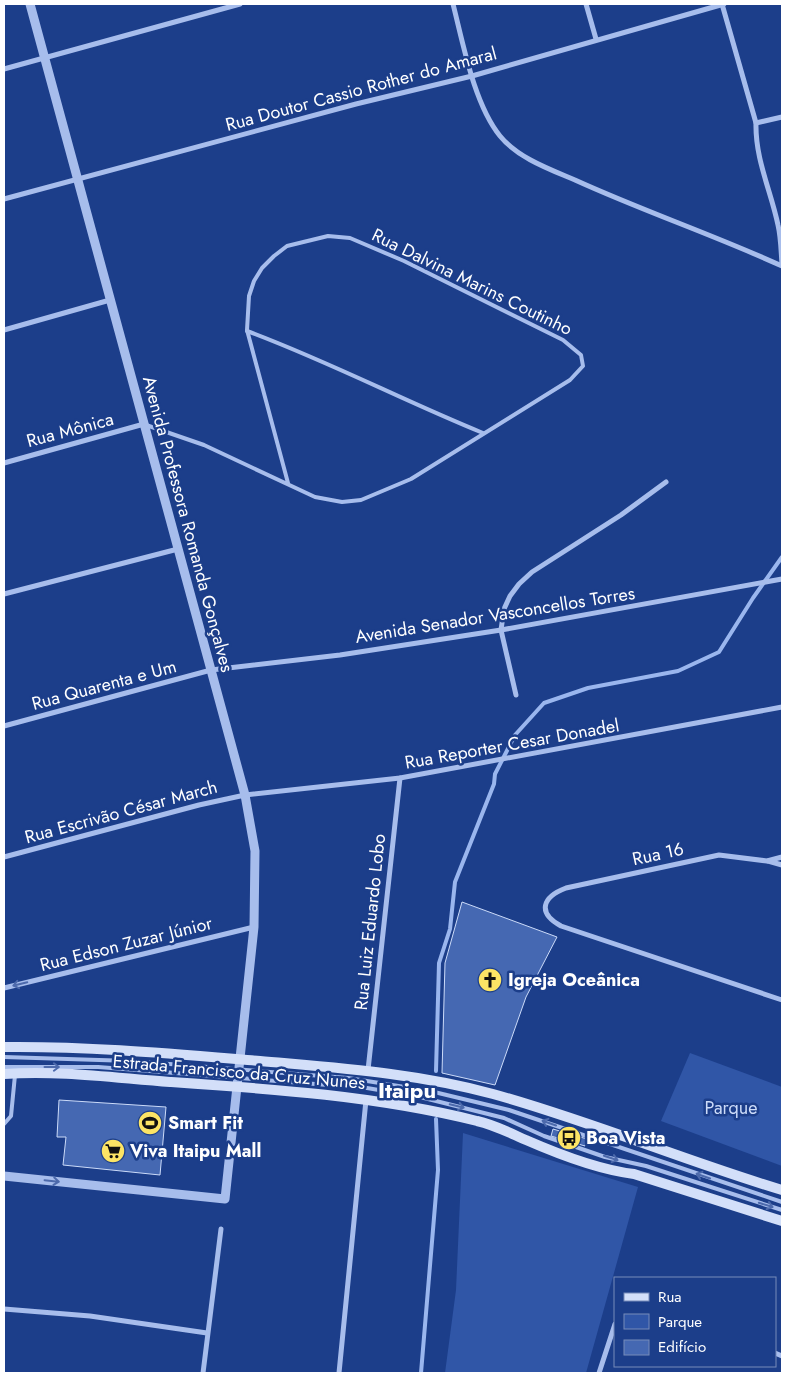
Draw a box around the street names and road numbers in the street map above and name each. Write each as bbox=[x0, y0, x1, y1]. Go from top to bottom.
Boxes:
street label: Rua Doutor Cassio Rother do Amaral bbox=[223, 40, 499, 138]
street label: Rua Dalvina Marins Coutinho bbox=[367, 222, 577, 342]
street label: Avenida Professora Romanda Gonçalves bbox=[136, 373, 240, 675]
street label: Rua Mônica bbox=[23, 406, 117, 454]
street label: Avenida Senador Vasconcellos Torres bbox=[353, 580, 637, 650]
street label: Rua Quarenta e Um bbox=[29, 653, 179, 717]
street label: Rua Reporter Cesar Donadel bbox=[403, 712, 621, 776]
street label: Rua Escrivão César March bbox=[22, 774, 220, 850]
street label: Rua Luiz Eduardo Lobo bbox=[348, 832, 392, 1011]
street label: Rua 16 bbox=[630, 836, 686, 872]
street label: Rua Edson Zuzar Júnior bbox=[37, 910, 216, 978]
street label: Estrada Francisco da Cruz Nunes bbox=[112, 1048, 366, 1096]

